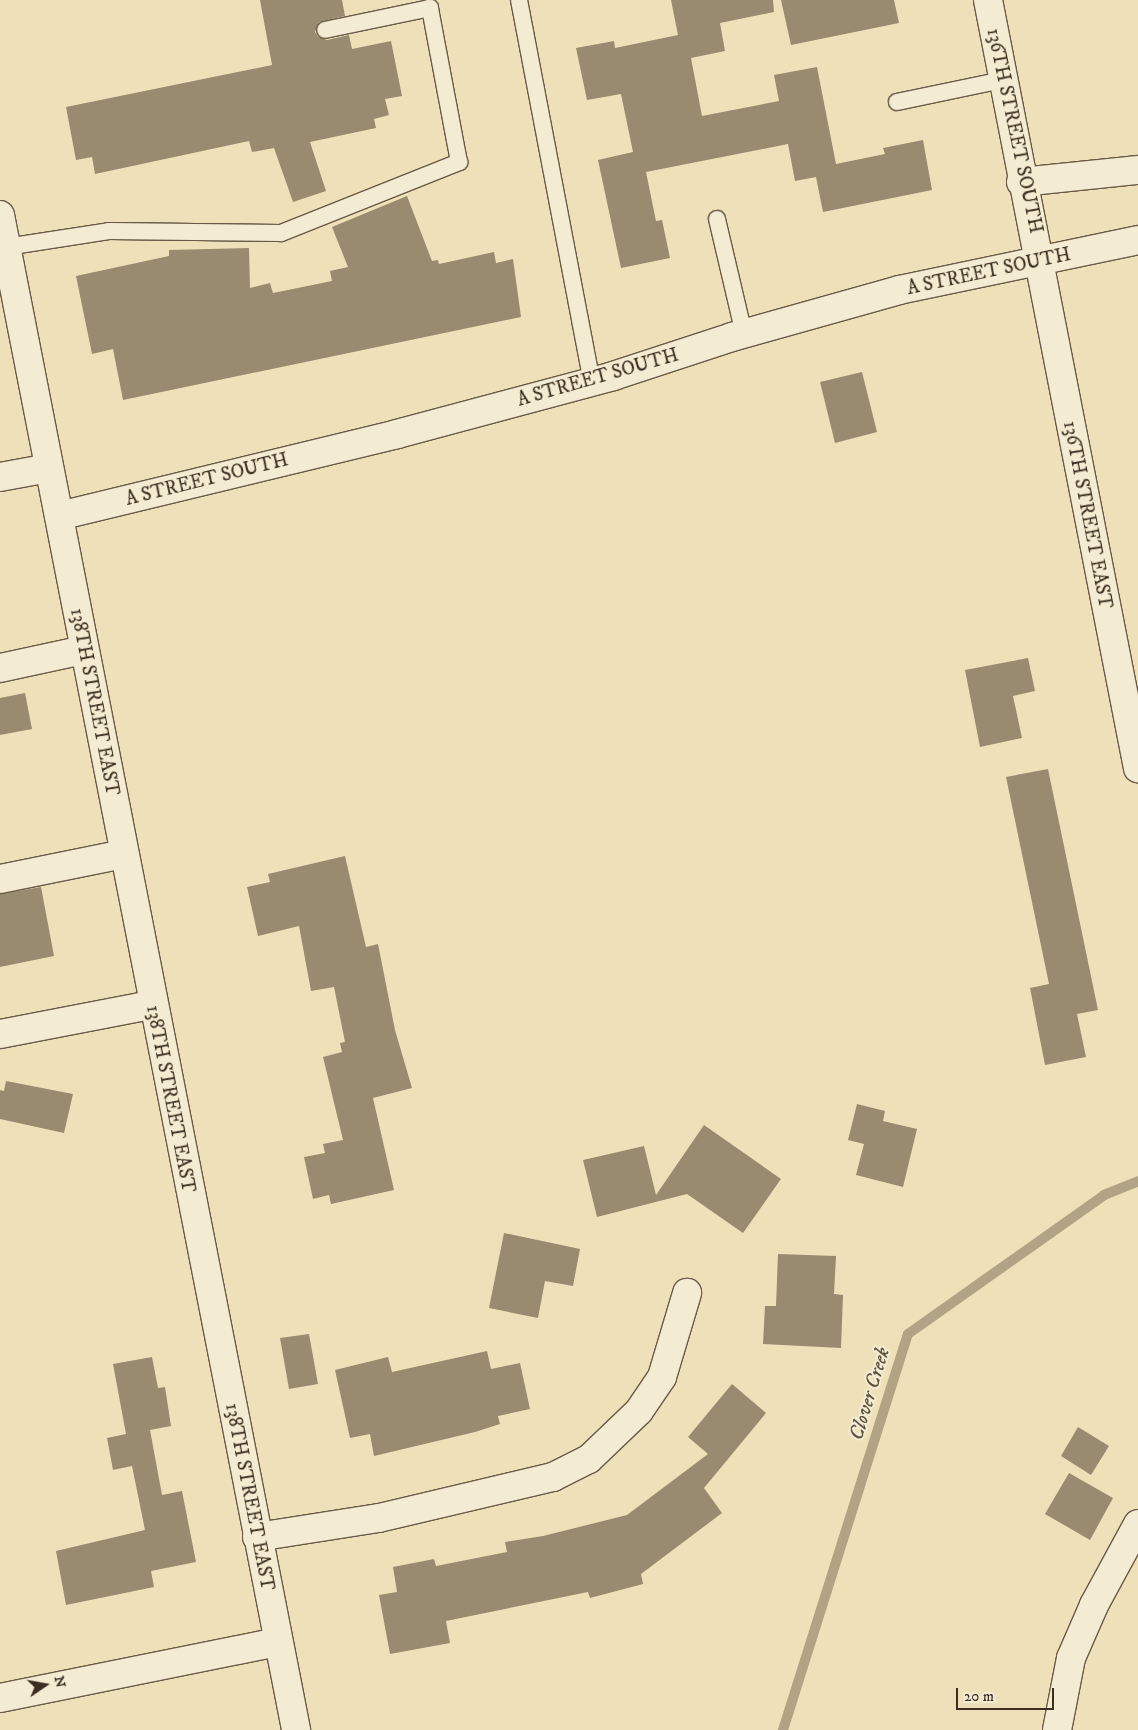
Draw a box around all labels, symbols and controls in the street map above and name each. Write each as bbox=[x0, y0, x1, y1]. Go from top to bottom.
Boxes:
street label: 136TH STREET SOUTH bbox=[981, 26, 1047, 236]
street label: A STREET SOUTH bbox=[905, 243, 1073, 301]
street label: A STREET SOUTH bbox=[515, 344, 681, 412]
street label: 136TH STREET EAST bbox=[1058, 419, 1116, 611]
street label: A STREET SOUTH bbox=[123, 449, 291, 511]
street label: 138TH STREET EAST bbox=[65, 606, 123, 798]
street label: 138TH STREET EAST bbox=[141, 1003, 199, 1195]
water label: Clover Creek bbox=[845, 1345, 895, 1443]
street label: 138TH STREET EAST bbox=[220, 1401, 278, 1593]
north arrow bbox=[20, 1660, 70, 1710]
text: N bbox=[50, 1674, 70, 1689]
scale bar bbox=[958, 1678, 1056, 1710]
text: 20 m bbox=[964, 1687, 994, 1706]

